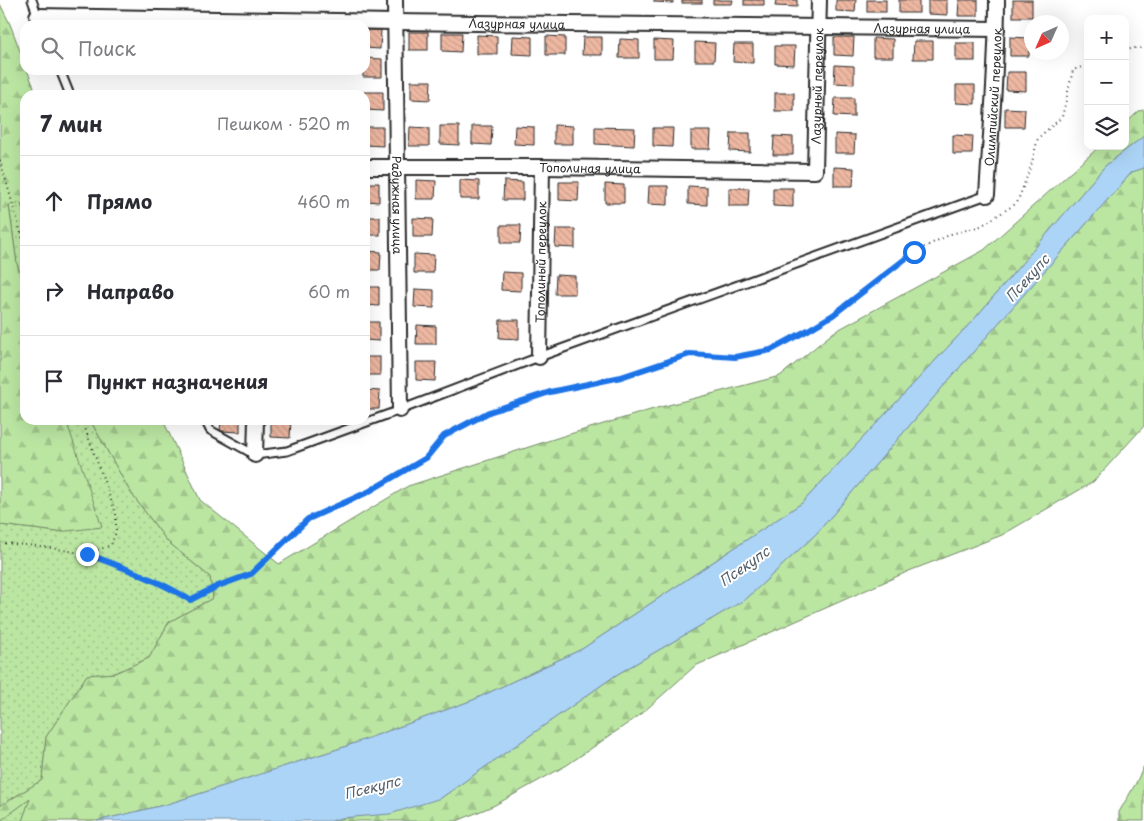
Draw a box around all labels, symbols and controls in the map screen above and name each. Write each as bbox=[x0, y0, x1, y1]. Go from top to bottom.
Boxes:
street label: Лазурная улица bbox=[469, 14, 566, 33]
north arrow bbox=[1024, 15, 1069, 60]
map controls bbox=[1084, 15, 1129, 150]
button: + bbox=[1084, 15, 1129, 60]
street label: Лазурная улица bbox=[874, 19, 971, 38]
search box bbox=[20, 20, 370, 75]
street label: Лазурный переулок bbox=[807, 27, 827, 144]
street label: Олимпийский переулок bbox=[980, 27, 1006, 167]
icon: search bbox=[38, 34, 66, 62]
text: Поиск bbox=[78, 34, 136, 62]
button: − bbox=[1084, 60, 1129, 105]
button: layers bbox=[1084, 105, 1129, 150]
text: 7 мин bbox=[40, 107, 103, 139]
text: Пешком · 520 m bbox=[217, 111, 350, 135]
street label: Радужная улица bbox=[388, 156, 407, 255]
street label: Тополиная улица bbox=[539, 158, 641, 177]
icon: ahead bbox=[40, 187, 68, 215]
text: Прямо bbox=[87, 187, 152, 215]
text: 460 m bbox=[298, 189, 350, 213]
street label: Тополиный переулок bbox=[531, 200, 550, 323]
route start bbox=[903, 241, 926, 264]
water label: Псекупс bbox=[1000, 248, 1055, 306]
icon: right bbox=[40, 277, 68, 305]
text: Направо bbox=[87, 277, 174, 305]
text: 60 m bbox=[308, 279, 350, 303]
icon: arrive bbox=[40, 367, 68, 395]
text: Пункт назначения bbox=[87, 367, 268, 395]
water label: Псекупс bbox=[714, 540, 775, 591]
route end bbox=[76, 543, 99, 566]
water label: Псекупс bbox=[342, 769, 404, 804]

